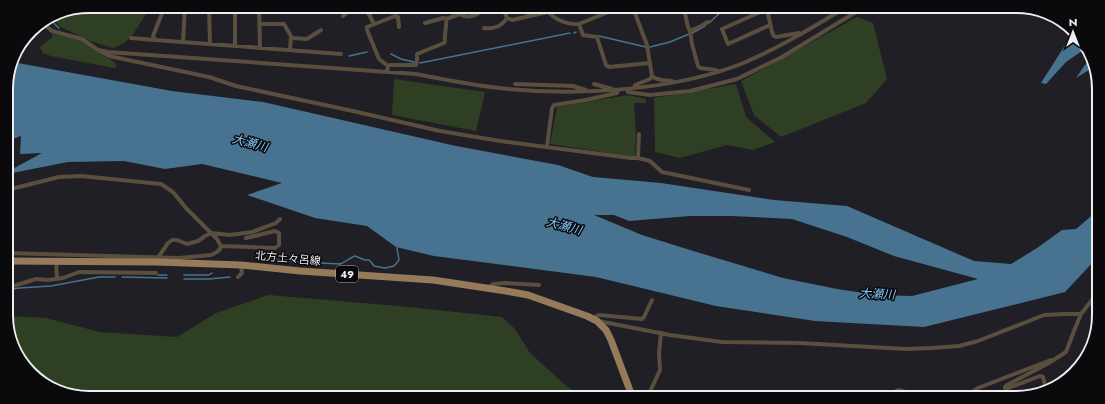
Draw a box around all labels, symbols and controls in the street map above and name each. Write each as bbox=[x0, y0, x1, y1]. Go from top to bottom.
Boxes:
north arrow bbox=[1053, 12, 1093, 52]
text: N bbox=[1069, 14, 1077, 30]
water label: 大瀬川 bbox=[230, 130, 272, 157]
water label: 大瀬川 bbox=[544, 213, 586, 240]
street label: 北方土々呂線 bbox=[254, 247, 322, 269]
road number: 49 bbox=[336, 266, 358, 282]
water label: 大瀬川 bbox=[859, 284, 897, 304]

